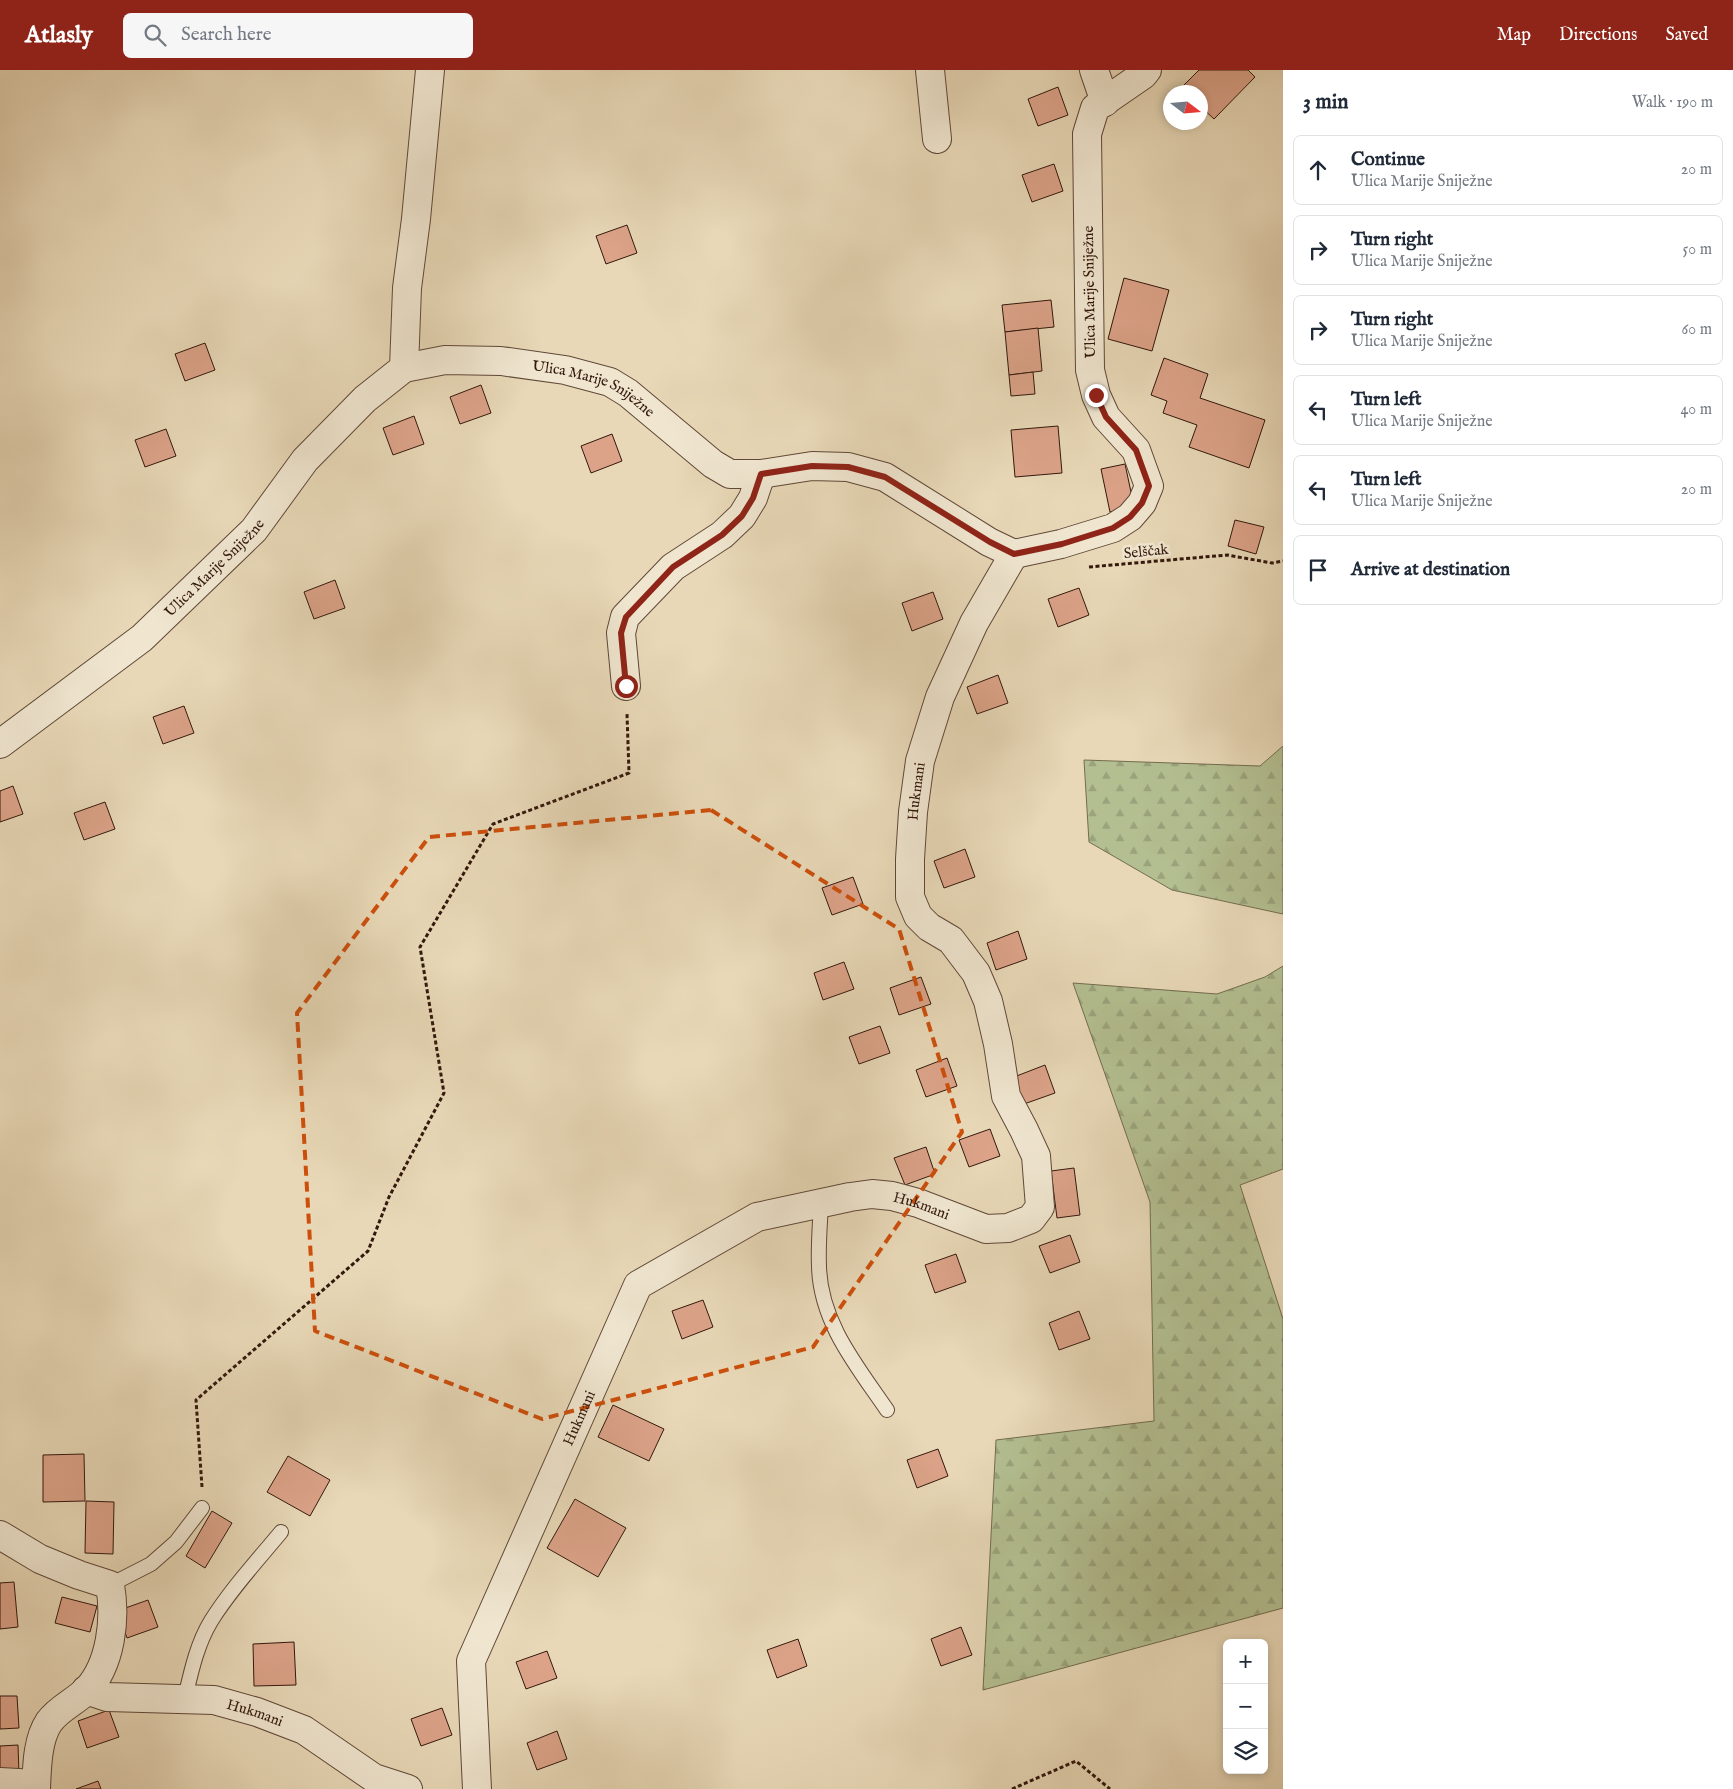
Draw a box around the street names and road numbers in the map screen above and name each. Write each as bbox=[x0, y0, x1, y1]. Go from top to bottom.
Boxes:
street label: Ulica Marije Sniježne bbox=[1079, 225, 1100, 359]
street label: Ulica Marije Sniježne bbox=[531, 357, 659, 421]
street label: Ulica Marije Sniježne bbox=[160, 515, 269, 621]
street label: Selščak bbox=[1123, 540, 1170, 563]
street label: Hukmani bbox=[903, 761, 930, 821]
street label: Hukmani bbox=[891, 1188, 952, 1224]
street label: Hukmani bbox=[559, 1388, 600, 1449]
street label: Hukmani bbox=[224, 1695, 286, 1731]

